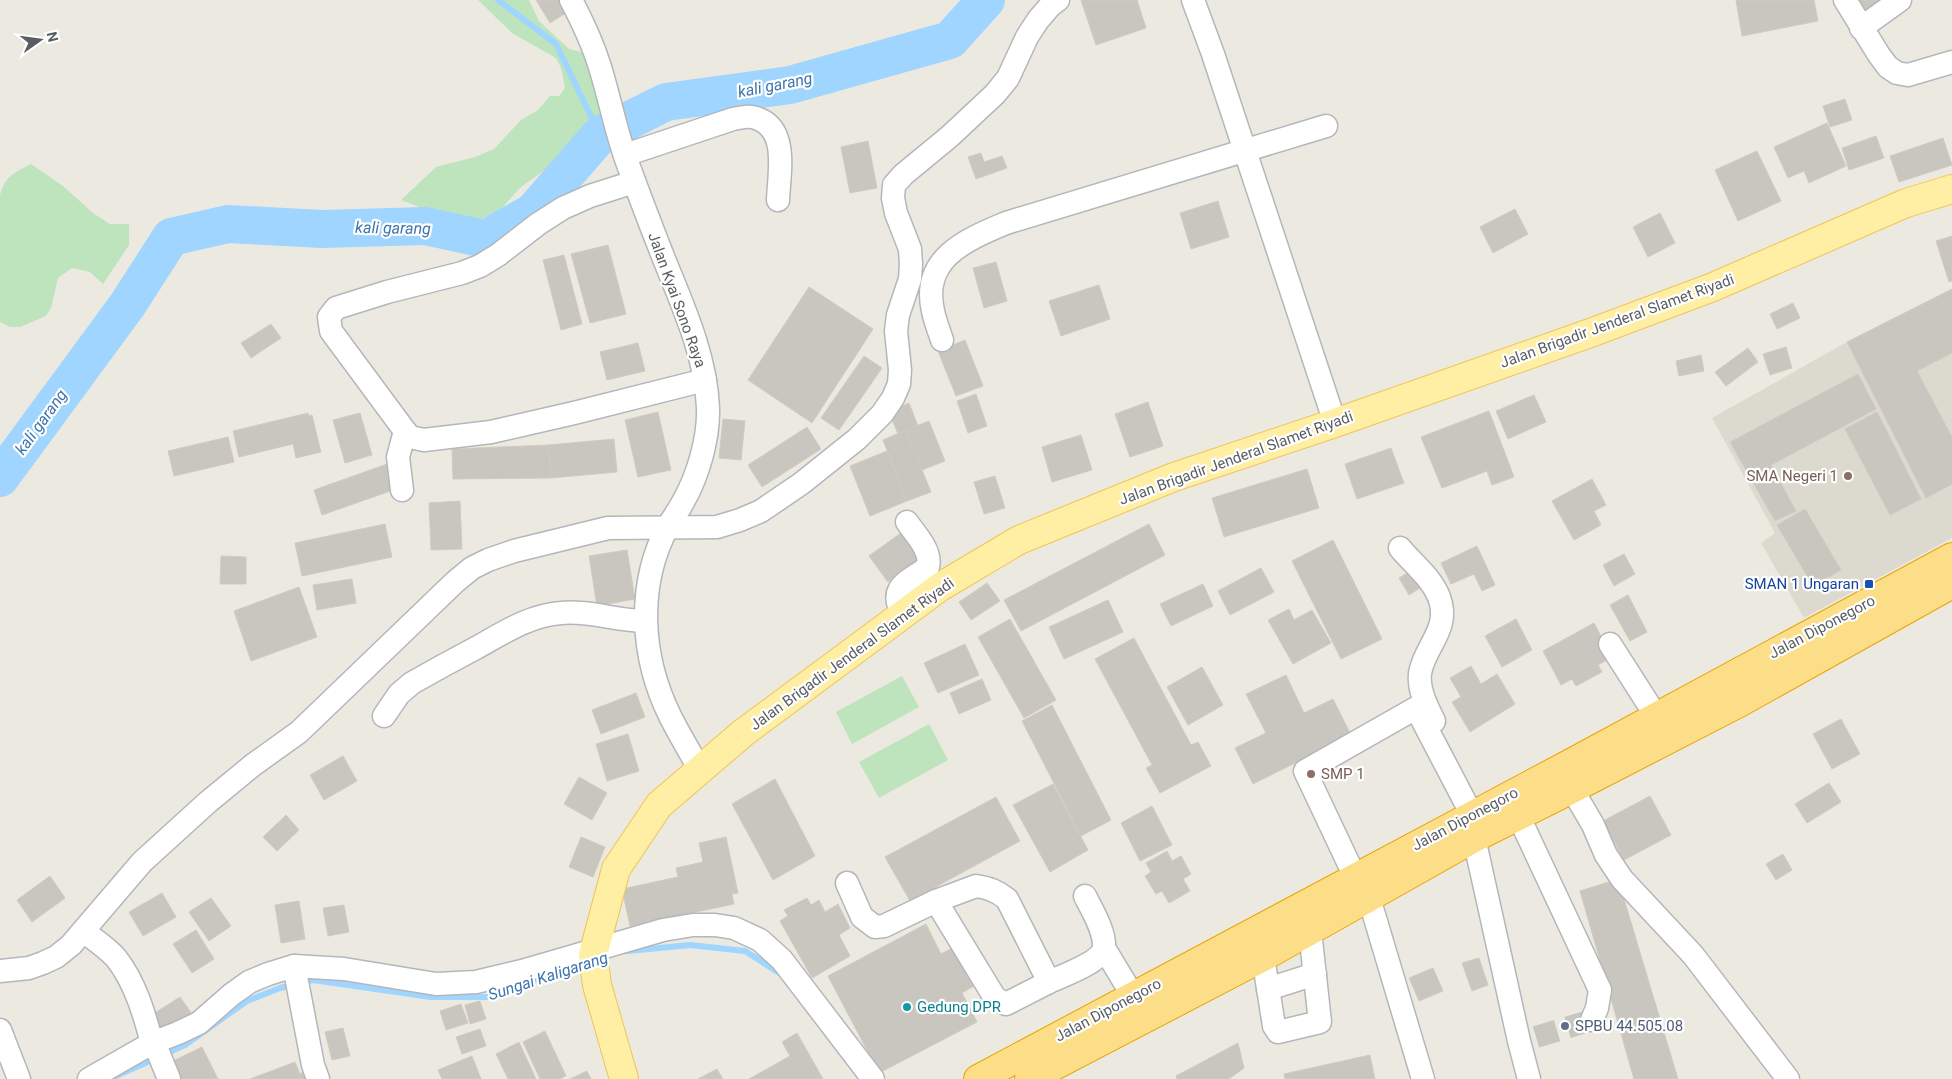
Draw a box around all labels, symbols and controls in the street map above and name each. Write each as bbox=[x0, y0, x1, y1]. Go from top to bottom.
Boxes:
north arrow bbox=[15, 15, 65, 65]
text: N bbox=[44, 30, 62, 44]
water label: kali garang bbox=[736, 68, 814, 102]
water label: kali garang bbox=[355, 218, 431, 238]
street label: Jalan Kyai Sono Raya bbox=[644, 230, 710, 370]
street label: Jalan Brigadir Jenderal Slamet Riyadi bbox=[1498, 270, 1736, 372]
water label: kali garang bbox=[11, 386, 71, 458]
street label: Jalan Brigadir Jenderal Slamet Riyadi bbox=[1117, 407, 1355, 509]
place label: SMA Negeri 1 bbox=[1746, 467, 1838, 485]
marker: SMA Negeri 1 bbox=[1842, 470, 1854, 482]
street label: Jalan Brigadir Jenderal Slamet Riyadi bbox=[747, 574, 957, 734]
place label: SMAN 1 Ungaran bbox=[1745, 575, 1859, 593]
marker: SMAN 1 Ungaran bbox=[1863, 578, 1875, 590]
street label: Jalan Diponegoro bbox=[1766, 591, 1878, 663]
place label: SMP 1 bbox=[1321, 765, 1365, 783]
marker: SMP 1 bbox=[1305, 768, 1317, 780]
street label: Jalan Diponegoro bbox=[1409, 783, 1521, 855]
water label: Sungai Kaligarang bbox=[486, 948, 611, 1004]
street label: Jalan Diponegoro bbox=[1052, 974, 1164, 1046]
place label: Gedung DPR bbox=[917, 998, 1001, 1016]
marker: Gedung DPR bbox=[901, 1001, 913, 1013]
place label: SPBU 44.505.08 bbox=[1575, 1017, 1683, 1035]
marker: SPBU 44.505.08 bbox=[1559, 1020, 1571, 1032]

